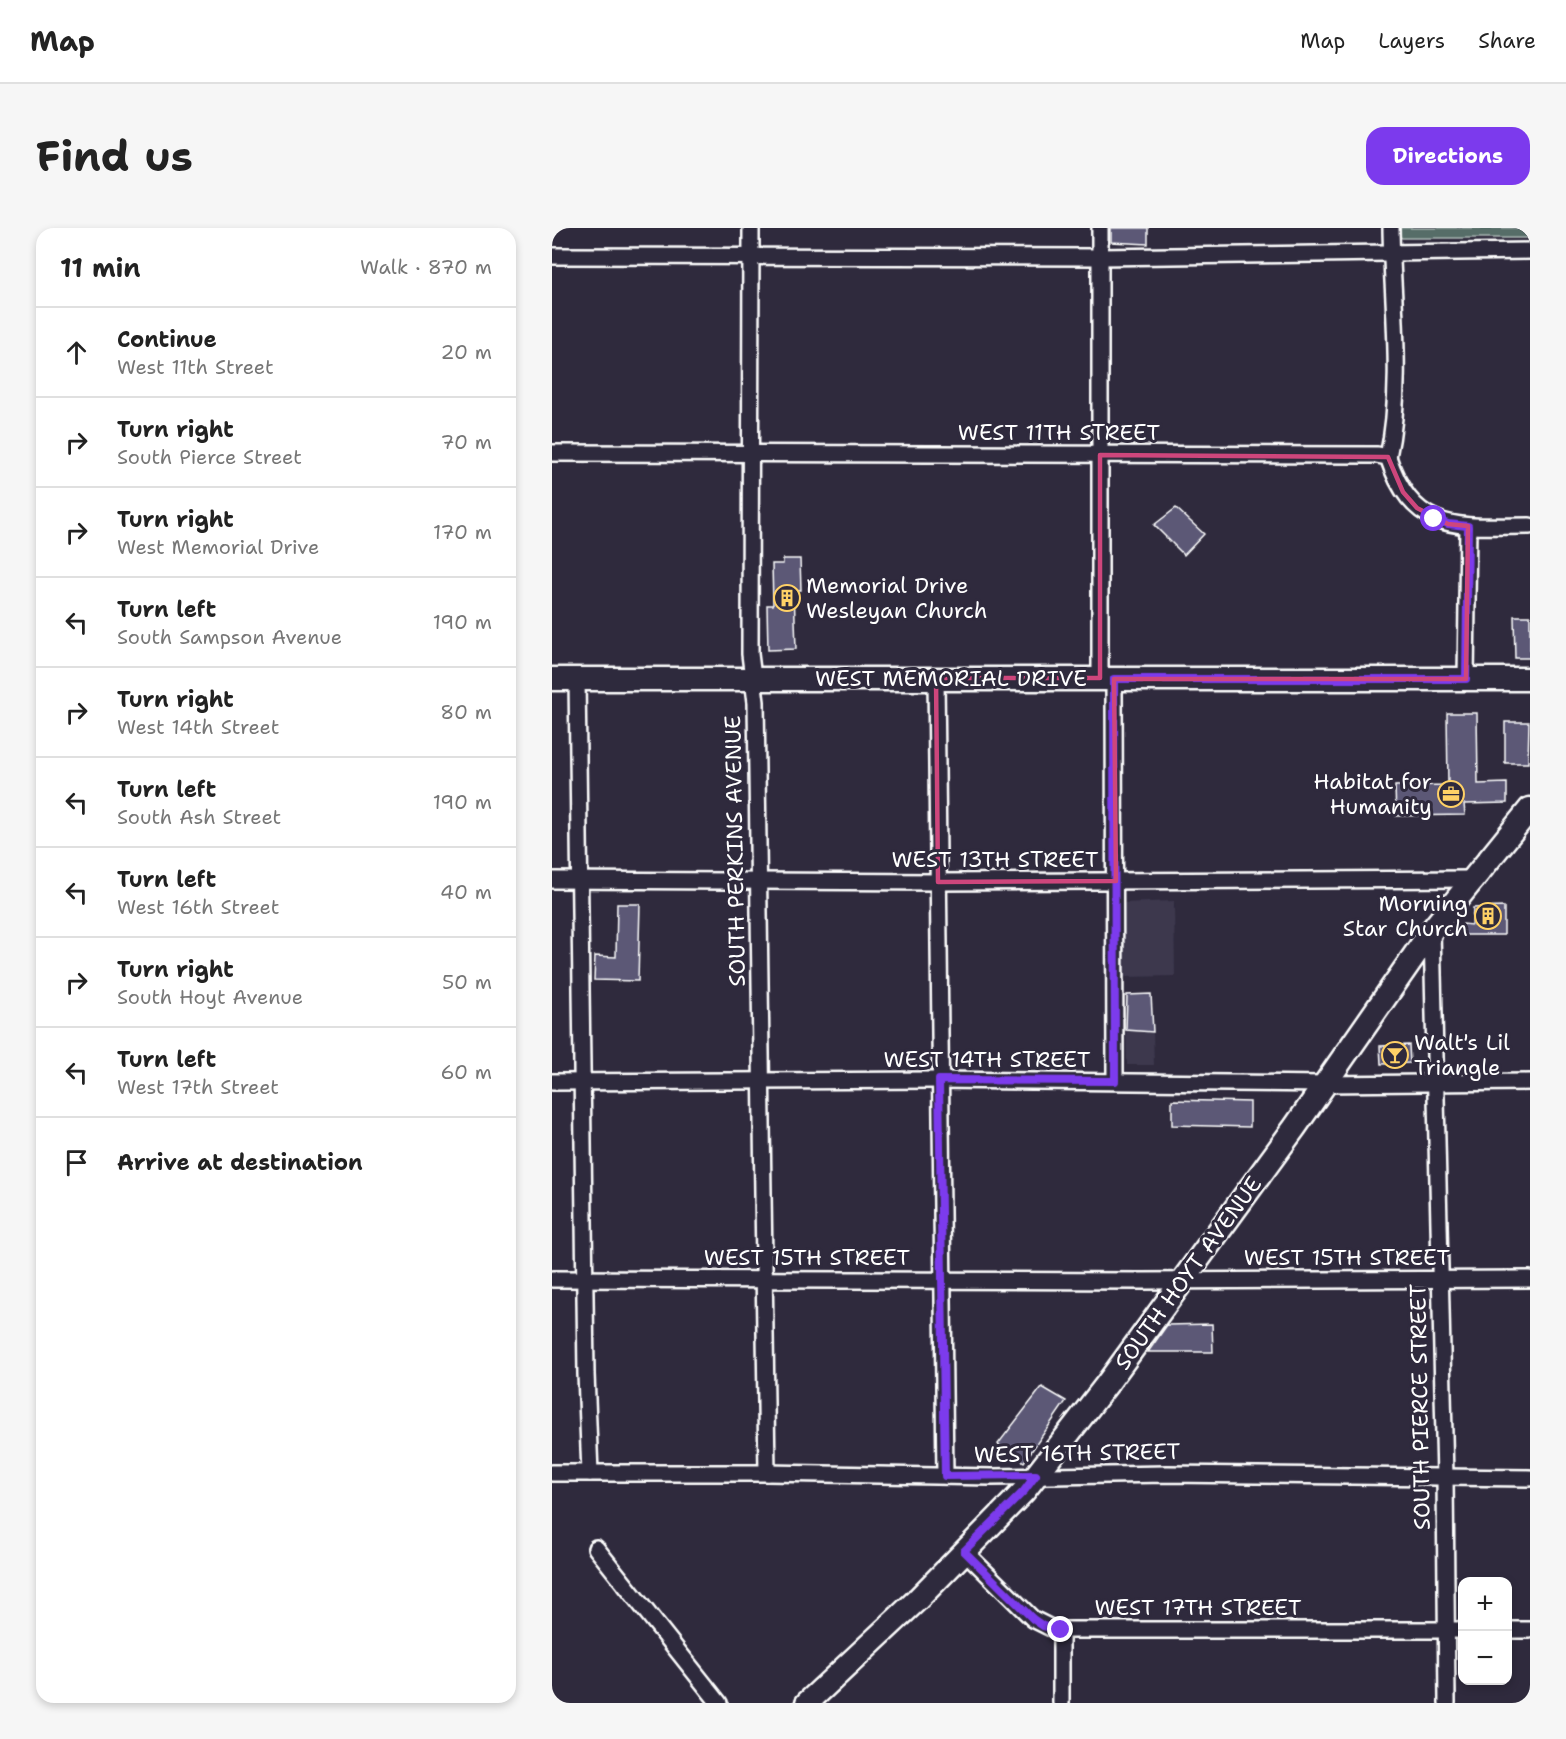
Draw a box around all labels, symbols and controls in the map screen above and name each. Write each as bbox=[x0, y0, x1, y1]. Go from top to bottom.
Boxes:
text: Map bbox=[30, 22, 95, 60]
text: Map bbox=[1300, 27, 1345, 55]
text: Layers bbox=[1378, 27, 1445, 55]
text: Share bbox=[1478, 27, 1536, 55]
button: Directions bbox=[1366, 127, 1530, 185]
text: Find us bbox=[36, 128, 193, 184]
text: 11 min bbox=[60, 250, 141, 285]
text: Walk · 870 m bbox=[360, 254, 492, 280]
text: Continue bbox=[117, 325, 217, 354]
icon: ahead bbox=[60, 336, 93, 369]
text: 20 m bbox=[441, 339, 492, 365]
text: West 11th Street bbox=[117, 354, 274, 380]
text: Turn right bbox=[117, 415, 234, 444]
street label: WEST 11TH STREET bbox=[958, 418, 1161, 447]
icon: right bbox=[60, 426, 93, 459]
text: 70 m bbox=[440, 429, 492, 455]
text: South Pierce Street bbox=[117, 444, 302, 470]
text: Turn right bbox=[117, 505, 234, 534]
route start bbox=[1420, 505, 1446, 531]
icon: right bbox=[60, 516, 93, 549]
text: 170 m bbox=[433, 519, 492, 545]
text: West Memorial Drive bbox=[117, 534, 319, 560]
place label: Memorial Drive Wesleyan Church bbox=[806, 571, 988, 625]
building icon: Memorial Drive Wesleyan Church bbox=[772, 583, 802, 613]
text: Turn left bbox=[117, 595, 216, 624]
icon: left bbox=[60, 606, 93, 639]
text: 190 m bbox=[433, 609, 492, 635]
text: South Sampson Avenue bbox=[117, 624, 342, 650]
street label: WEST MEMORIAL DRIVE bbox=[815, 664, 1087, 693]
text: Turn right bbox=[117, 685, 234, 714]
icon: right bbox=[60, 696, 93, 729]
text: 80 m bbox=[440, 699, 492, 725]
text: West 14th Street bbox=[117, 714, 279, 740]
street label: SOUTH PERKINS AVENUE bbox=[718, 715, 752, 987]
place label: Habitat for Humanity bbox=[1314, 767, 1432, 821]
text: Turn left bbox=[117, 775, 216, 804]
office icon: Habitat for Humanity bbox=[1436, 779, 1466, 809]
icon: left bbox=[60, 786, 93, 819]
text: 190 m bbox=[433, 789, 492, 815]
text: South Ash Street bbox=[117, 804, 281, 830]
street label: WEST 13TH STREET bbox=[892, 845, 1099, 874]
text: Turn left bbox=[117, 865, 216, 894]
icon: left bbox=[60, 876, 93, 909]
text: 40 m bbox=[440, 879, 492, 905]
place label: Morning Star Church bbox=[1343, 889, 1468, 943]
text: West 16th Street bbox=[117, 894, 279, 920]
building icon: Morning Star Church bbox=[1473, 901, 1503, 931]
text: Turn right bbox=[117, 955, 234, 984]
icon: right bbox=[60, 966, 93, 999]
text: 50 m bbox=[442, 969, 492, 995]
text: South Hoyt Avenue bbox=[117, 984, 303, 1010]
place label: Walt's Lil Triangle bbox=[1414, 1028, 1510, 1082]
bar icon: Walt's Lil Triangle bbox=[1380, 1040, 1410, 1070]
text: Turn left bbox=[117, 1045, 216, 1074]
street label: WEST 14TH STREET bbox=[883, 1045, 1091, 1074]
icon: left bbox=[60, 1056, 93, 1089]
text: 60 m bbox=[440, 1059, 492, 1085]
text: West 17th Street bbox=[117, 1074, 279, 1100]
icon: arrive bbox=[60, 1146, 93, 1179]
text: Arrive at destination bbox=[117, 1148, 363, 1177]
street label: SOUTH HOYT AVENUE bbox=[1108, 1170, 1268, 1376]
street label: WEST 15TH STREET bbox=[704, 1243, 911, 1272]
street label: WEST 15TH STREET bbox=[1244, 1243, 1451, 1272]
street label: SOUTH PIERCE STREET bbox=[1403, 1283, 1437, 1530]
street label: WEST 16TH STREET bbox=[973, 1437, 1181, 1469]
map controls bbox=[1458, 1577, 1512, 1685]
button: + bbox=[1458, 1577, 1512, 1631]
street label: WEST 17TH STREET bbox=[1095, 1593, 1302, 1622]
route end bbox=[1047, 1616, 1073, 1642]
button: − bbox=[1458, 1631, 1512, 1685]

